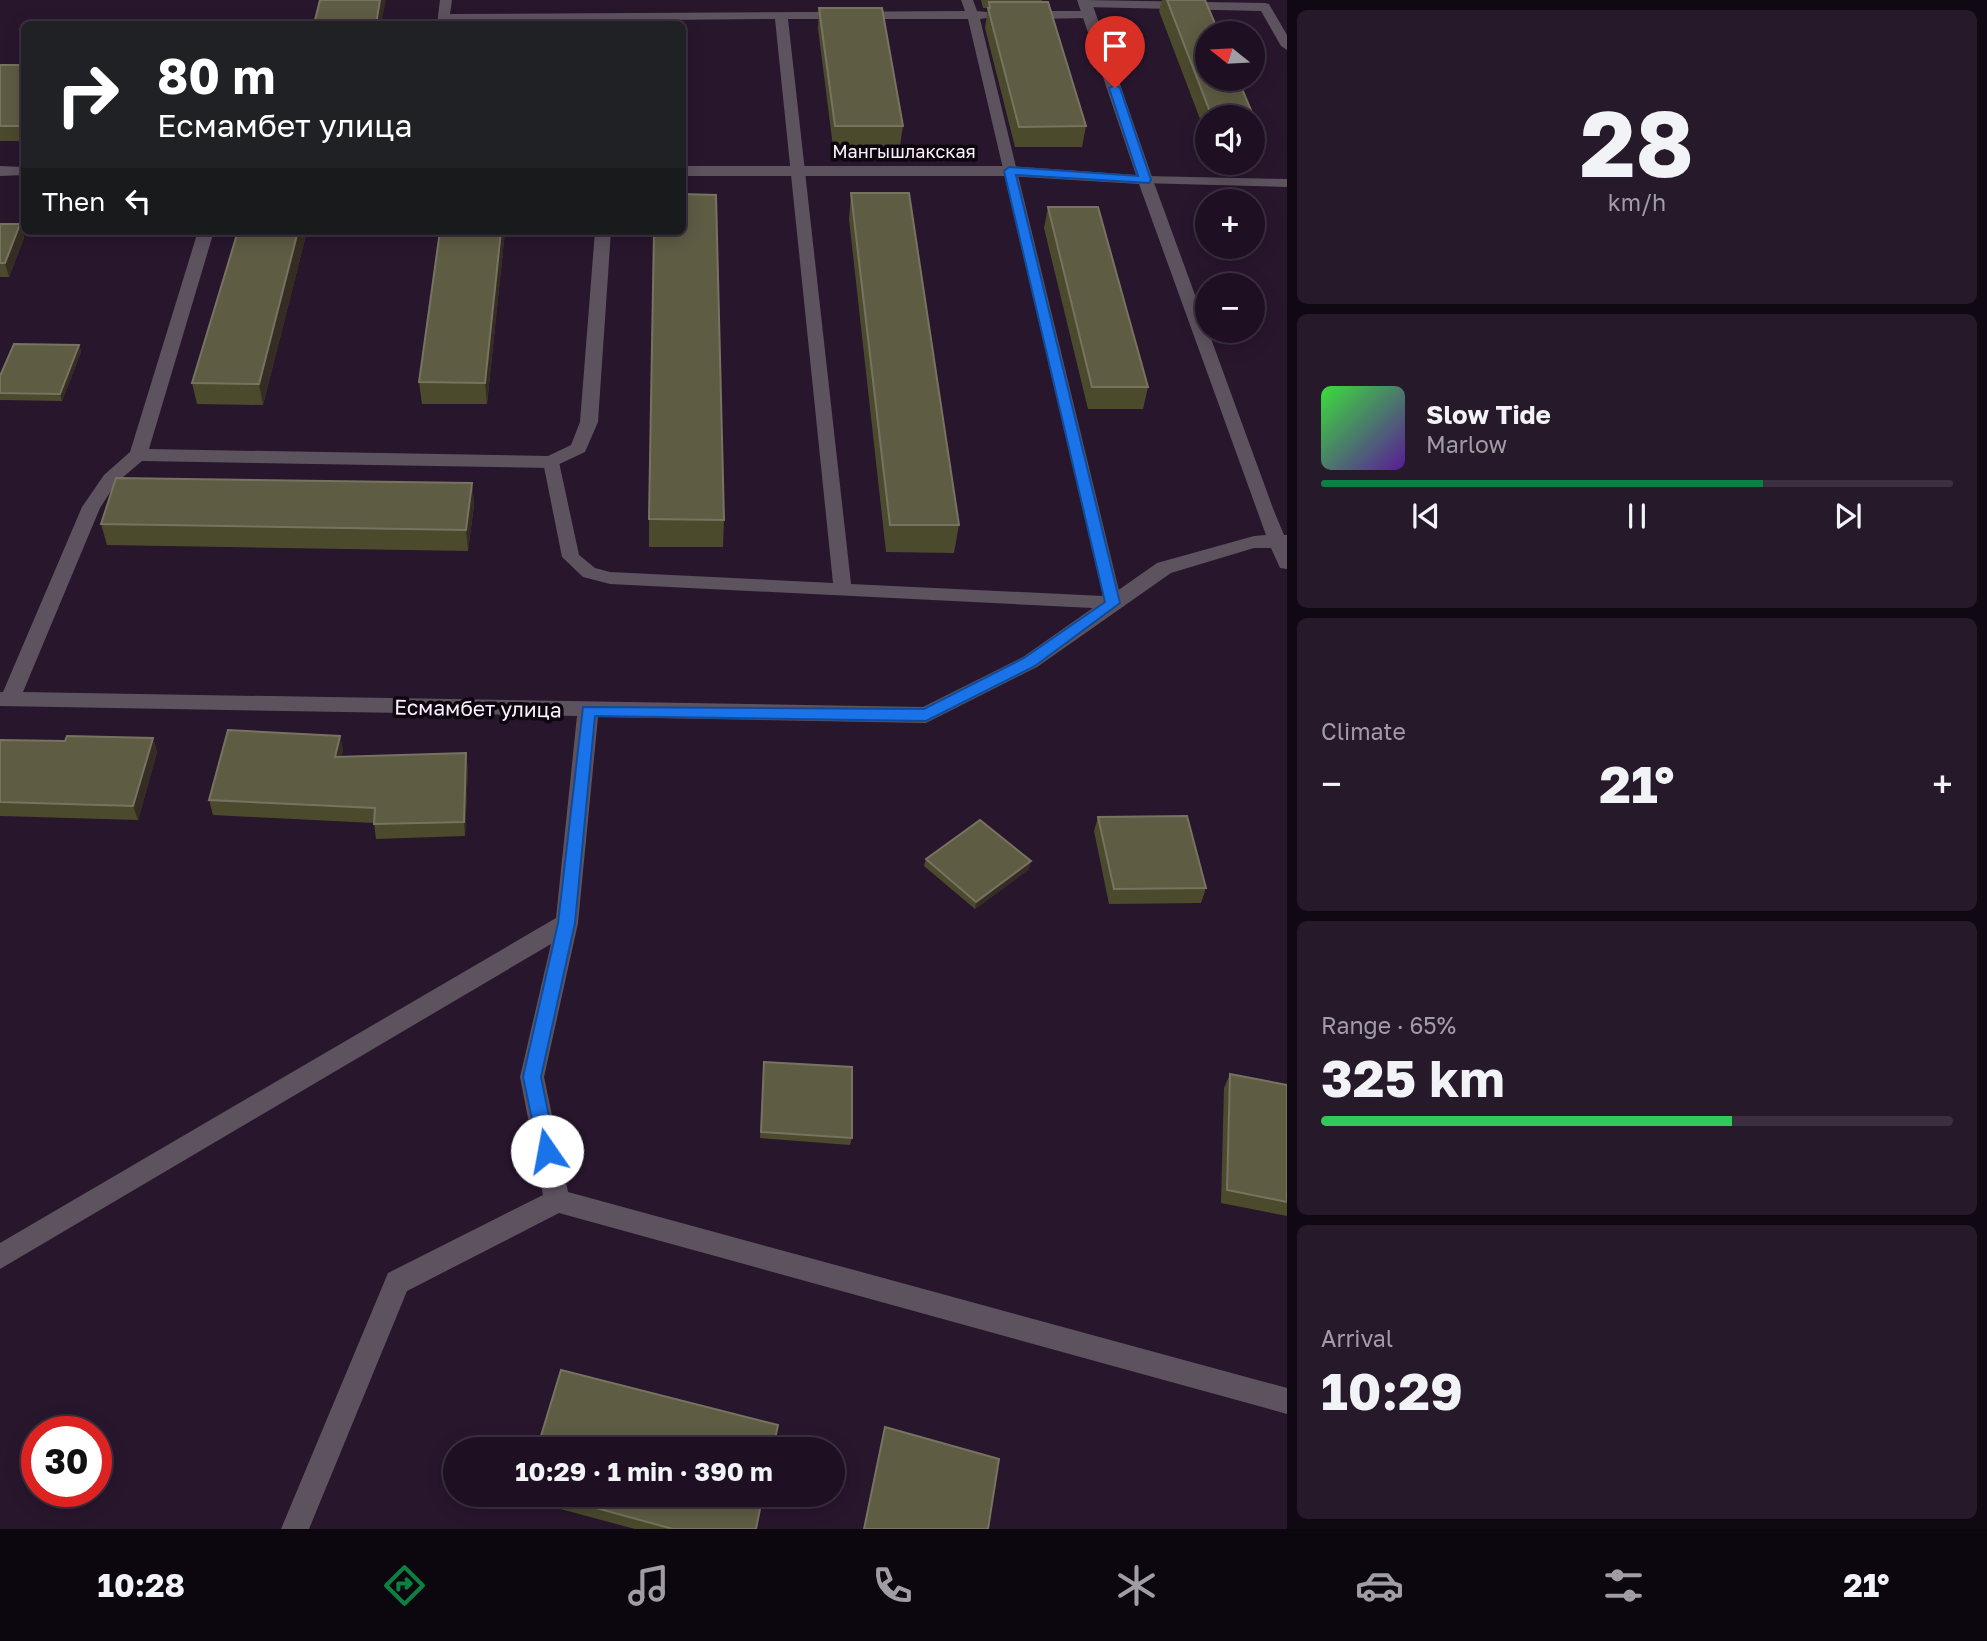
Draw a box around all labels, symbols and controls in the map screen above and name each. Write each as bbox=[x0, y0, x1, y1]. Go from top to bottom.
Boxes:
pin bbox=[1085, 16, 1145, 88]
north arrow bbox=[1195, 21, 1265, 91]
map controls bbox=[1195, 21, 1265, 343]
icon: arrive bbox=[1096, 27, 1134, 65]
text: 80 m bbox=[157, 46, 275, 105]
icon: right bbox=[42, 49, 133, 140]
text: 28 bbox=[1580, 88, 1694, 197]
button: sound bbox=[1195, 105, 1265, 175]
text: Есмамбет улица bbox=[157, 106, 413, 144]
street label: Мангышлакская bbox=[832, 140, 976, 162]
icon: left bbox=[119, 182, 157, 220]
text: Then bbox=[42, 186, 105, 217]
text: km/h bbox=[1608, 188, 1666, 216]
button: + bbox=[1195, 189, 1265, 259]
button: − bbox=[1195, 273, 1265, 343]
text: Slow Tide bbox=[1426, 399, 1551, 430]
text: Marlow bbox=[1426, 430, 1507, 458]
icon: previous bbox=[1407, 497, 1445, 535]
icon: pause bbox=[1618, 497, 1656, 535]
icon: next bbox=[1829, 497, 1867, 535]
street label: Есмамбет улица bbox=[394, 694, 562, 722]
text: Climate bbox=[1321, 717, 1406, 745]
text: 21° bbox=[1599, 752, 1675, 814]
text: − bbox=[1321, 761, 1342, 806]
text: + bbox=[1932, 761, 1953, 806]
text: Range · 65% bbox=[1321, 1011, 1456, 1039]
text: 325 km bbox=[1321, 1046, 1505, 1108]
position arrow bbox=[510, 1114, 584, 1188]
text: Arrival bbox=[1321, 1324, 1393, 1352]
text: 10:29 bbox=[1321, 1359, 1463, 1421]
speed limit sign: 30 bbox=[21, 1416, 112, 1507]
text: 10:29 · 1 min · 390 m bbox=[515, 1456, 773, 1487]
icon: directions bbox=[380, 1561, 429, 1610]
icon: music bbox=[624, 1561, 673, 1610]
icon: phone bbox=[868, 1561, 917, 1610]
icon: climate bbox=[1112, 1561, 1161, 1610]
icon: car bbox=[1355, 1561, 1404, 1610]
icon: filters bbox=[1599, 1561, 1648, 1610]
text: 10:28 bbox=[97, 1566, 185, 1604]
text: 21° bbox=[1843, 1566, 1890, 1604]

